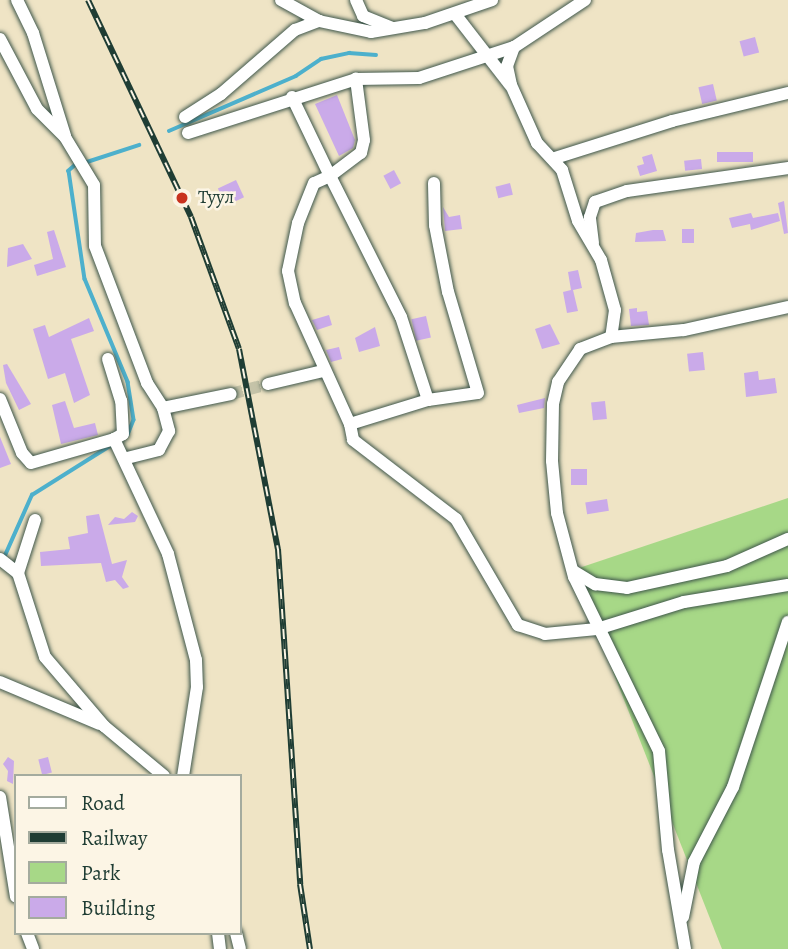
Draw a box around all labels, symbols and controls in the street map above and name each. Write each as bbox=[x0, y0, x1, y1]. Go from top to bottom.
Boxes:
place label: Туул bbox=[198, 187, 234, 209]
marker: Туул bbox=[172, 188, 192, 208]
legend bbox=[14, 774, 242, 935]
text: Road bbox=[81, 789, 125, 817]
text: Railway bbox=[81, 824, 147, 852]
text: Park bbox=[81, 859, 120, 887]
text: Building bbox=[81, 894, 155, 922]

